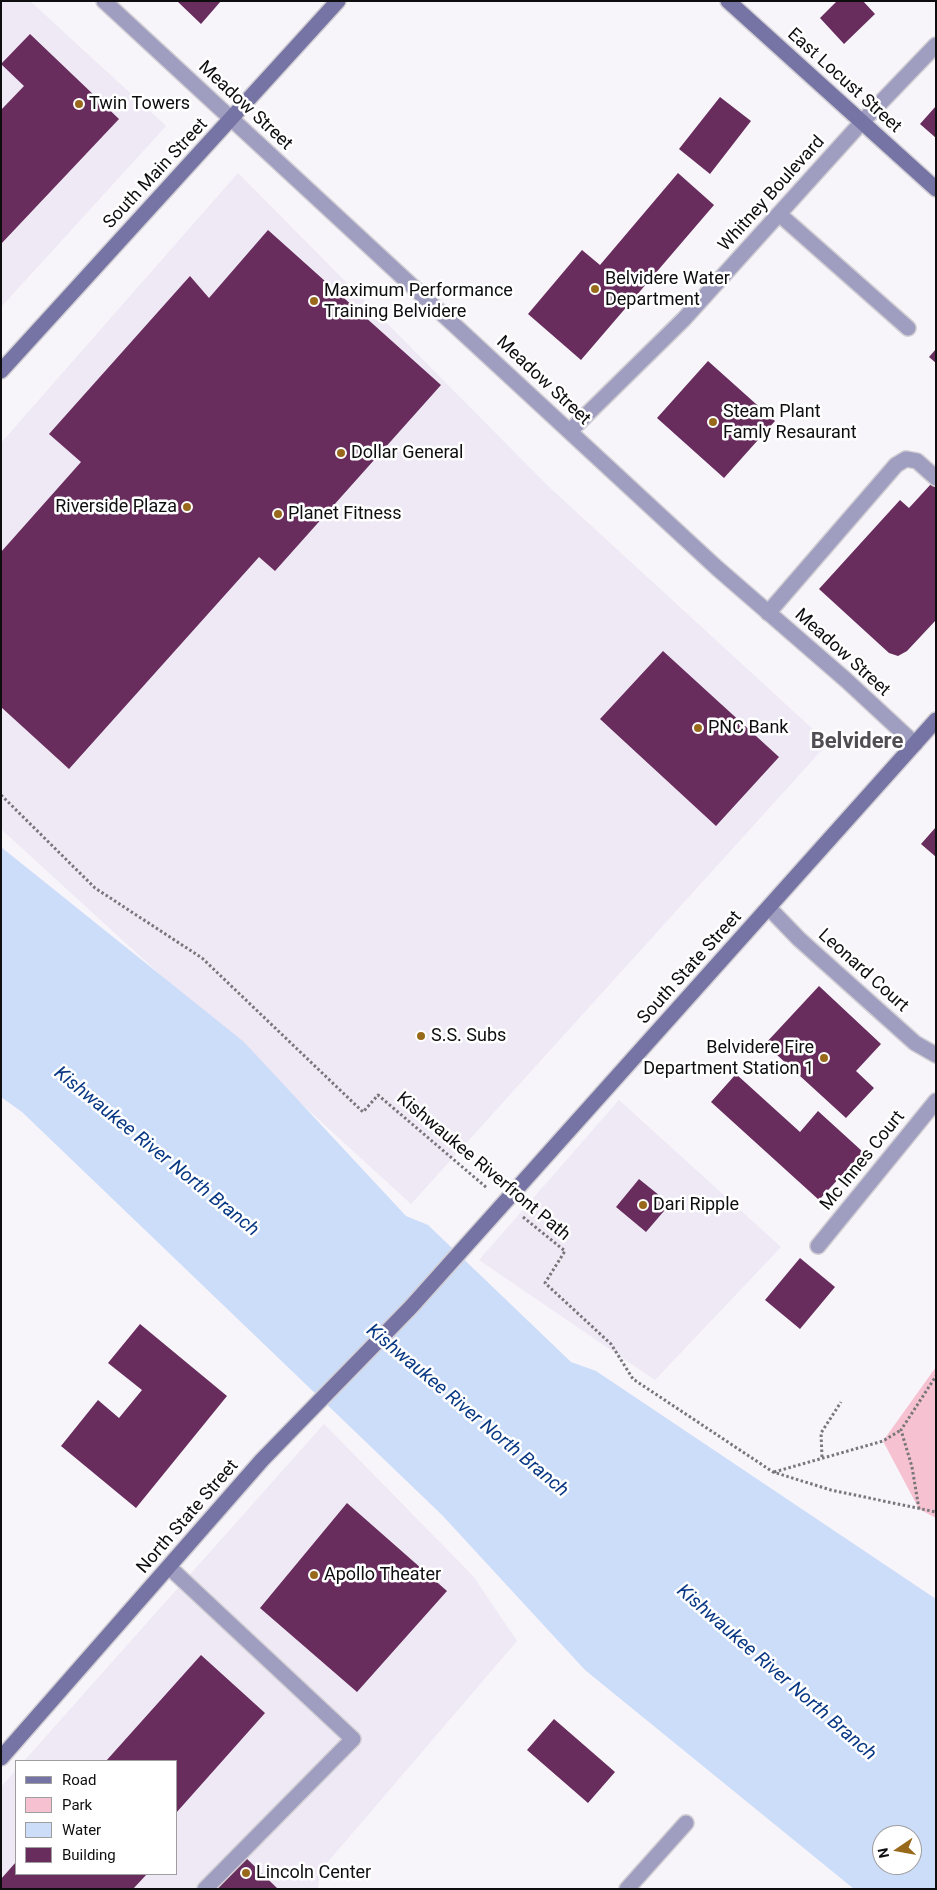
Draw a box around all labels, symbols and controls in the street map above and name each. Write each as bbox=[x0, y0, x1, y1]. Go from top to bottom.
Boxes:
street label: East Locust Street bbox=[782, 24, 906, 138]
street label: Meadow Street bbox=[193, 57, 297, 155]
place label: Twin Towers bbox=[89, 93, 190, 115]
marker: Twin Towers bbox=[73, 98, 85, 110]
street label: South Main Street bbox=[99, 114, 213, 234]
street label: Whitney Boulevard bbox=[714, 132, 830, 256]
place label: Belvidere Water Department bbox=[605, 268, 730, 310]
place label: Maximum Performance Training Belvidere bbox=[324, 280, 513, 322]
marker: Belvidere Water Department bbox=[589, 283, 601, 295]
marker: Maximum Performance Training Belvidere bbox=[308, 295, 320, 307]
street label: Meadow Street bbox=[491, 332, 595, 430]
place label: Steam Plant Famly Resaurant bbox=[723, 401, 857, 444]
marker: Steam Plant Famly Resaurant bbox=[707, 416, 719, 428]
place label: Dollar General bbox=[351, 442, 463, 464]
marker: Dollar General bbox=[335, 447, 347, 459]
place label: Riverside Plaza bbox=[55, 496, 177, 518]
marker: Riverside Plaza bbox=[181, 501, 193, 513]
place label: Planet Fitness bbox=[288, 503, 402, 525]
marker: Planet Fitness bbox=[272, 508, 284, 520]
street label: Meadow Street bbox=[790, 605, 894, 701]
place label: PNC Bank bbox=[708, 717, 788, 739]
marker: PNC Bank bbox=[692, 722, 704, 734]
district label: Belvidere bbox=[811, 729, 903, 755]
street label: South State Street bbox=[633, 907, 747, 1029]
street label: Leonard Court bbox=[813, 925, 913, 1017]
place label: S.S. Subs bbox=[431, 1025, 506, 1047]
marker: S.S. Subs bbox=[415, 1030, 427, 1042]
place label: Belvidere Fire Department Station 1 bbox=[643, 1037, 814, 1080]
marker: Belvidere Fire Department Station 1 bbox=[818, 1052, 830, 1064]
water label: Kishwaukee River North Branch bbox=[49, 1062, 263, 1242]
street label: Kishwaukee Riverfront Path bbox=[392, 1088, 574, 1246]
street label: Mc Innes Court bbox=[816, 1107, 910, 1215]
place label: Dari Ripple bbox=[653, 1194, 739, 1216]
marker: Dari Ripple bbox=[637, 1199, 649, 1211]
water label: Kishwaukee River North Branch bbox=[361, 1320, 573, 1502]
street label: North State Street bbox=[133, 1456, 243, 1578]
place label: Apollo Theater bbox=[324, 1564, 441, 1586]
marker: Apollo Theater bbox=[308, 1569, 320, 1581]
water label: Kishwaukee River North Branch bbox=[672, 1580, 880, 1766]
legend bbox=[15, 1760, 178, 1875]
text: Road bbox=[62, 1771, 96, 1789]
text: Park bbox=[62, 1796, 92, 1814]
text: Water bbox=[62, 1821, 101, 1839]
north arrow bbox=[872, 1825, 922, 1875]
text: Building bbox=[62, 1846, 116, 1864]
text: N bbox=[874, 1846, 892, 1859]
place label: Lincoln Center bbox=[256, 1862, 371, 1884]
marker: Lincoln Center bbox=[240, 1867, 252, 1879]

